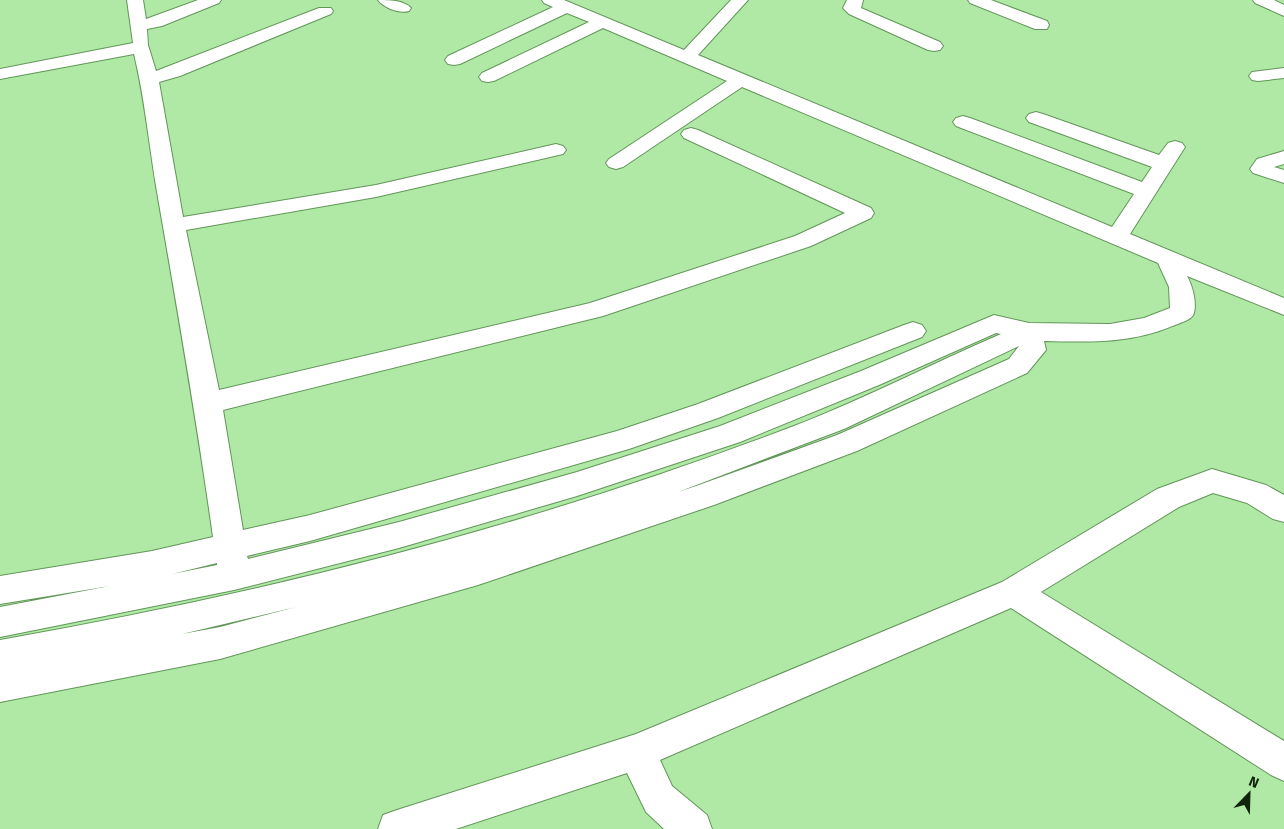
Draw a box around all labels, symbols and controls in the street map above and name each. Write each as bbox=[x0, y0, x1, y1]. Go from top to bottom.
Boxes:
north arrow bbox=[1224, 769, 1274, 819]
text: N bbox=[1246, 773, 1261, 792]

